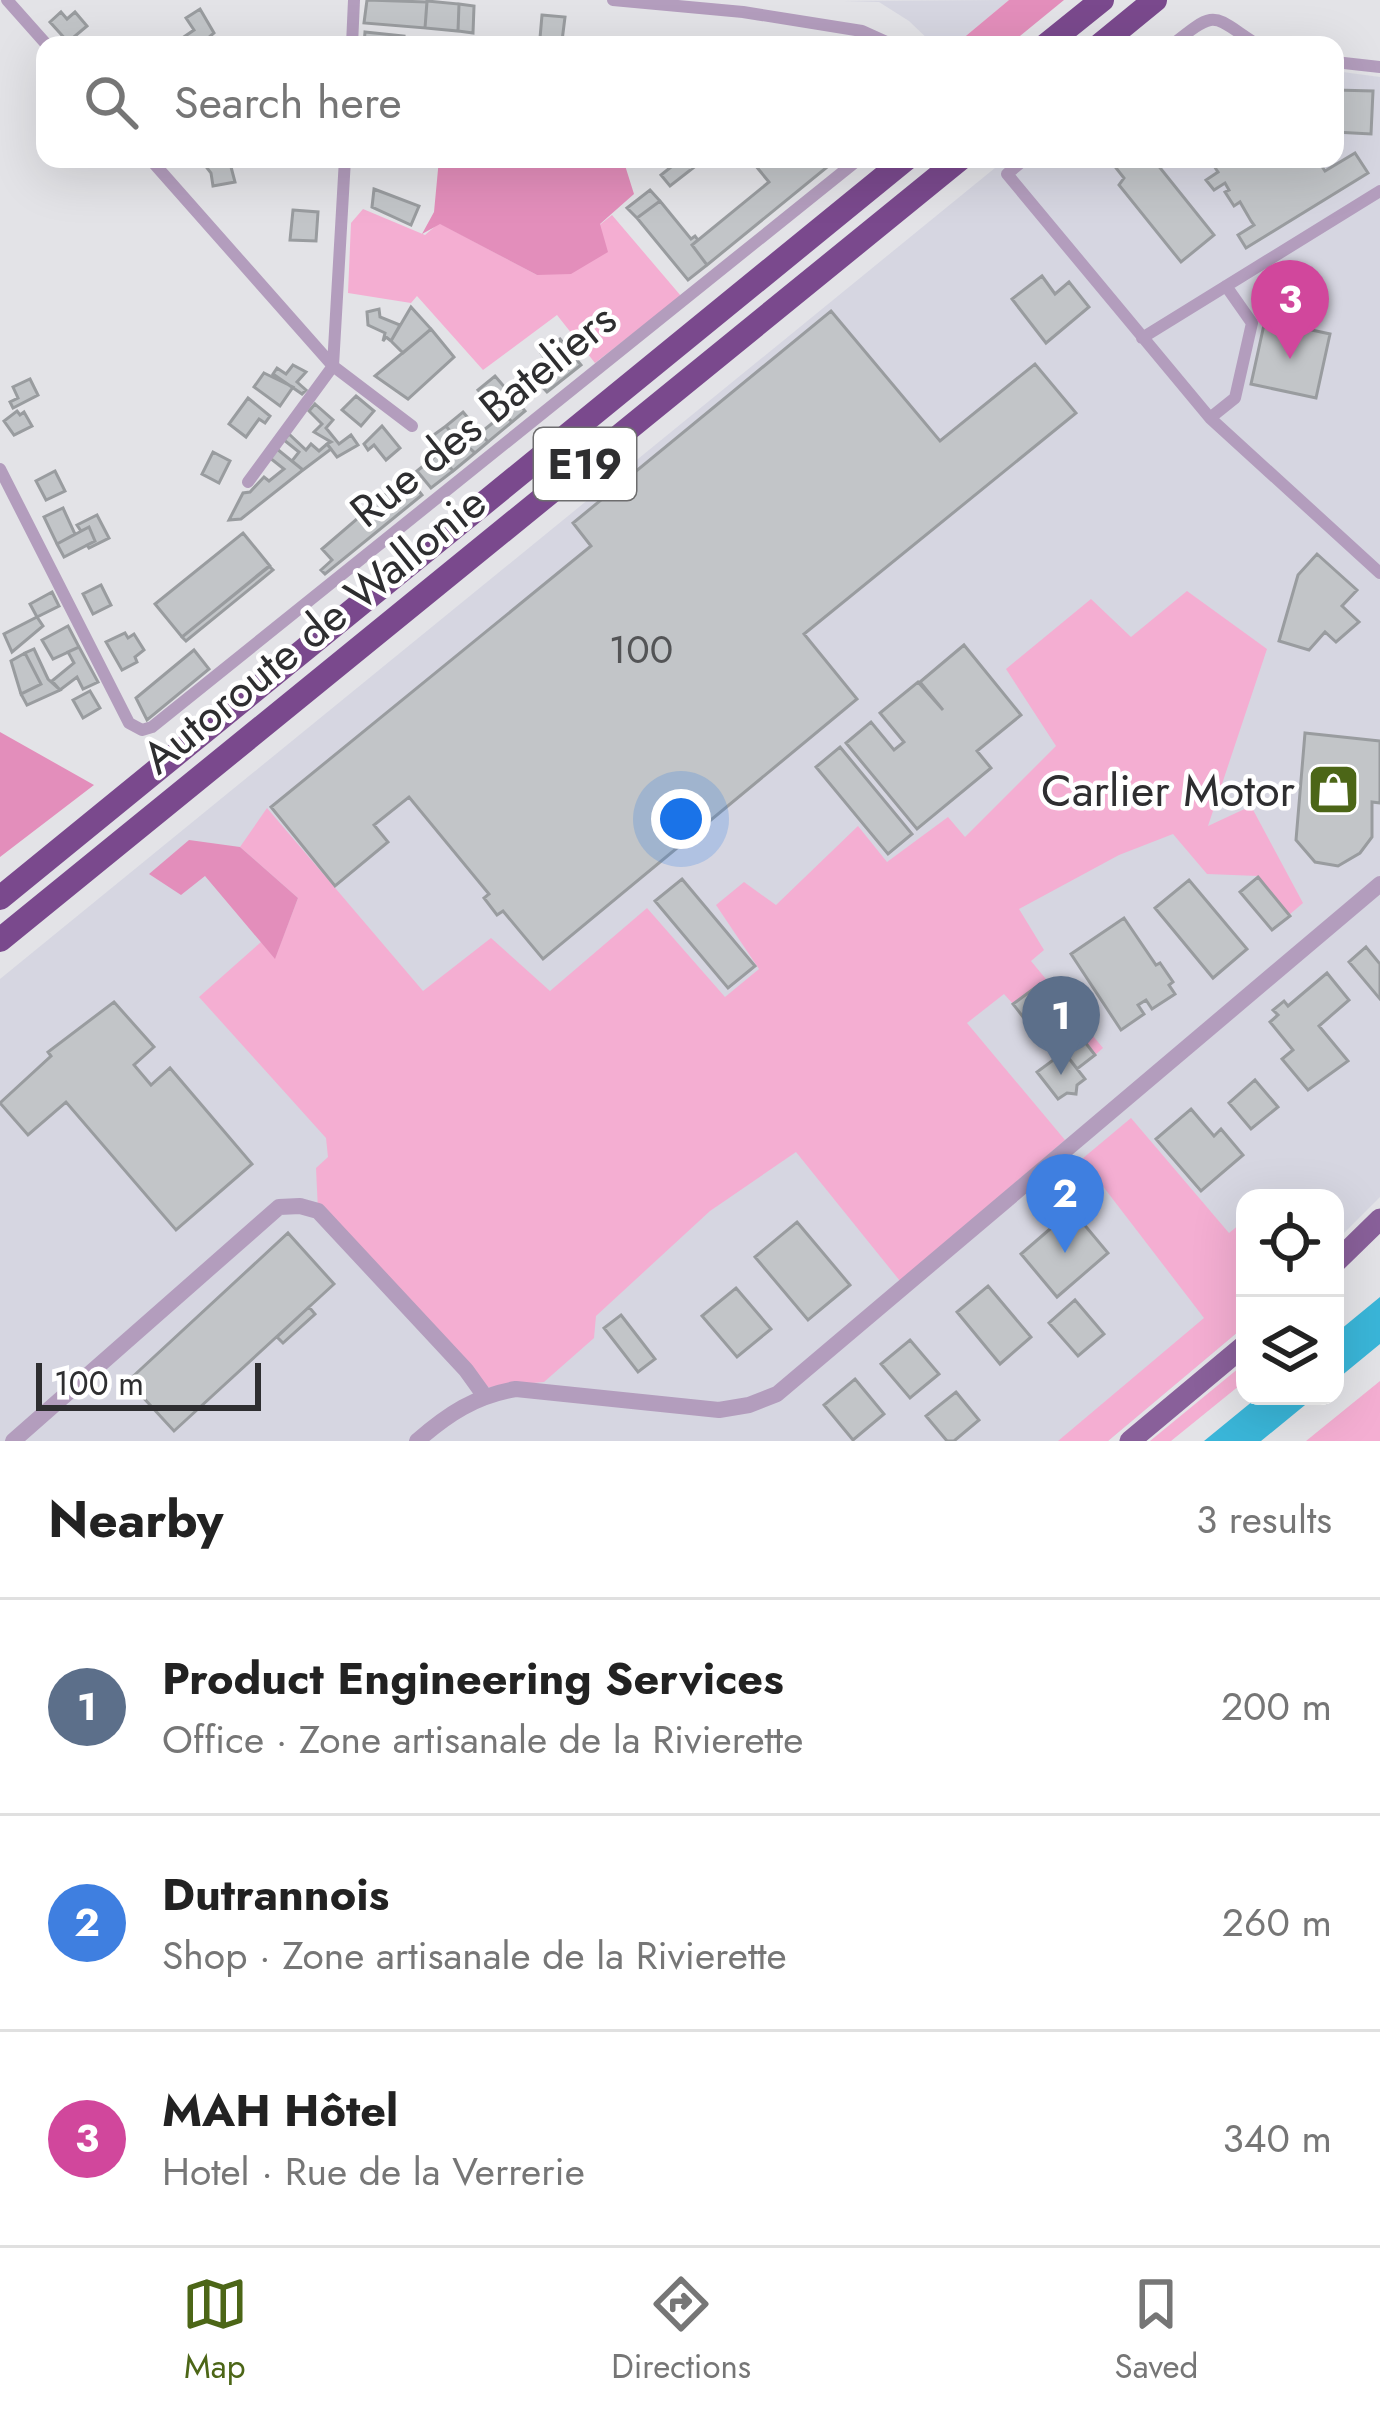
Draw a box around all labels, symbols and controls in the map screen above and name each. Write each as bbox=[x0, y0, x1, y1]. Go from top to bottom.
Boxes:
search box bbox=[36, 36, 1344, 168]
icon: search bbox=[78, 69, 144, 135]
text: Search here bbox=[174, 70, 402, 135]
pin: 3 bbox=[1251, 260, 1329, 359]
street label: Rue des Bateliers bbox=[336, 287, 630, 543]
road number: E19 bbox=[534, 428, 636, 500]
street label: Autoroute de Wallonie bbox=[128, 471, 500, 789]
house number: 100 bbox=[609, 621, 673, 678]
place label: Carlier Motor bbox=[1041, 758, 1296, 823]
shop icon: Carlier Motor bbox=[1306, 762, 1362, 818]
your location bbox=[651, 789, 711, 849]
pin: 1 bbox=[1022, 976, 1100, 1075]
pin: 2 bbox=[1026, 1154, 1104, 1253]
map controls bbox=[1236, 1189, 1344, 1405]
button: locate bbox=[1236, 1189, 1344, 1297]
button: layers bbox=[1236, 1297, 1344, 1405]
scale bar bbox=[36, 1357, 261, 1410]
text: 100 m bbox=[54, 1360, 144, 1407]
text: Nearby bbox=[48, 1482, 223, 1556]
text: 3 results bbox=[1196, 1491, 1332, 1548]
text: Product Engineering Services bbox=[162, 1646, 784, 1711]
text: 1 bbox=[77, 1678, 97, 1735]
text: 200 m bbox=[1221, 1678, 1332, 1735]
text: Office · Zone artisanale de la Rivierette bbox=[162, 1711, 803, 1768]
text: Dutrannois bbox=[162, 1862, 389, 1927]
text: 2 bbox=[74, 1894, 100, 1951]
text: 260 m bbox=[1222, 1894, 1332, 1951]
text: Shop · Zone artisanale de la Rivierette bbox=[162, 1927, 787, 1984]
text: MAH Hôtel bbox=[162, 2078, 398, 2143]
text: 3 bbox=[75, 2110, 99, 2167]
text: 340 m bbox=[1222, 2110, 1332, 2167]
text: Hotel · Rue de la Verrerie bbox=[162, 2143, 585, 2200]
tab: Map bbox=[182, 2271, 248, 2390]
tab: Directions bbox=[611, 2271, 751, 2390]
tab: Saved bbox=[1115, 2271, 1198, 2390]

